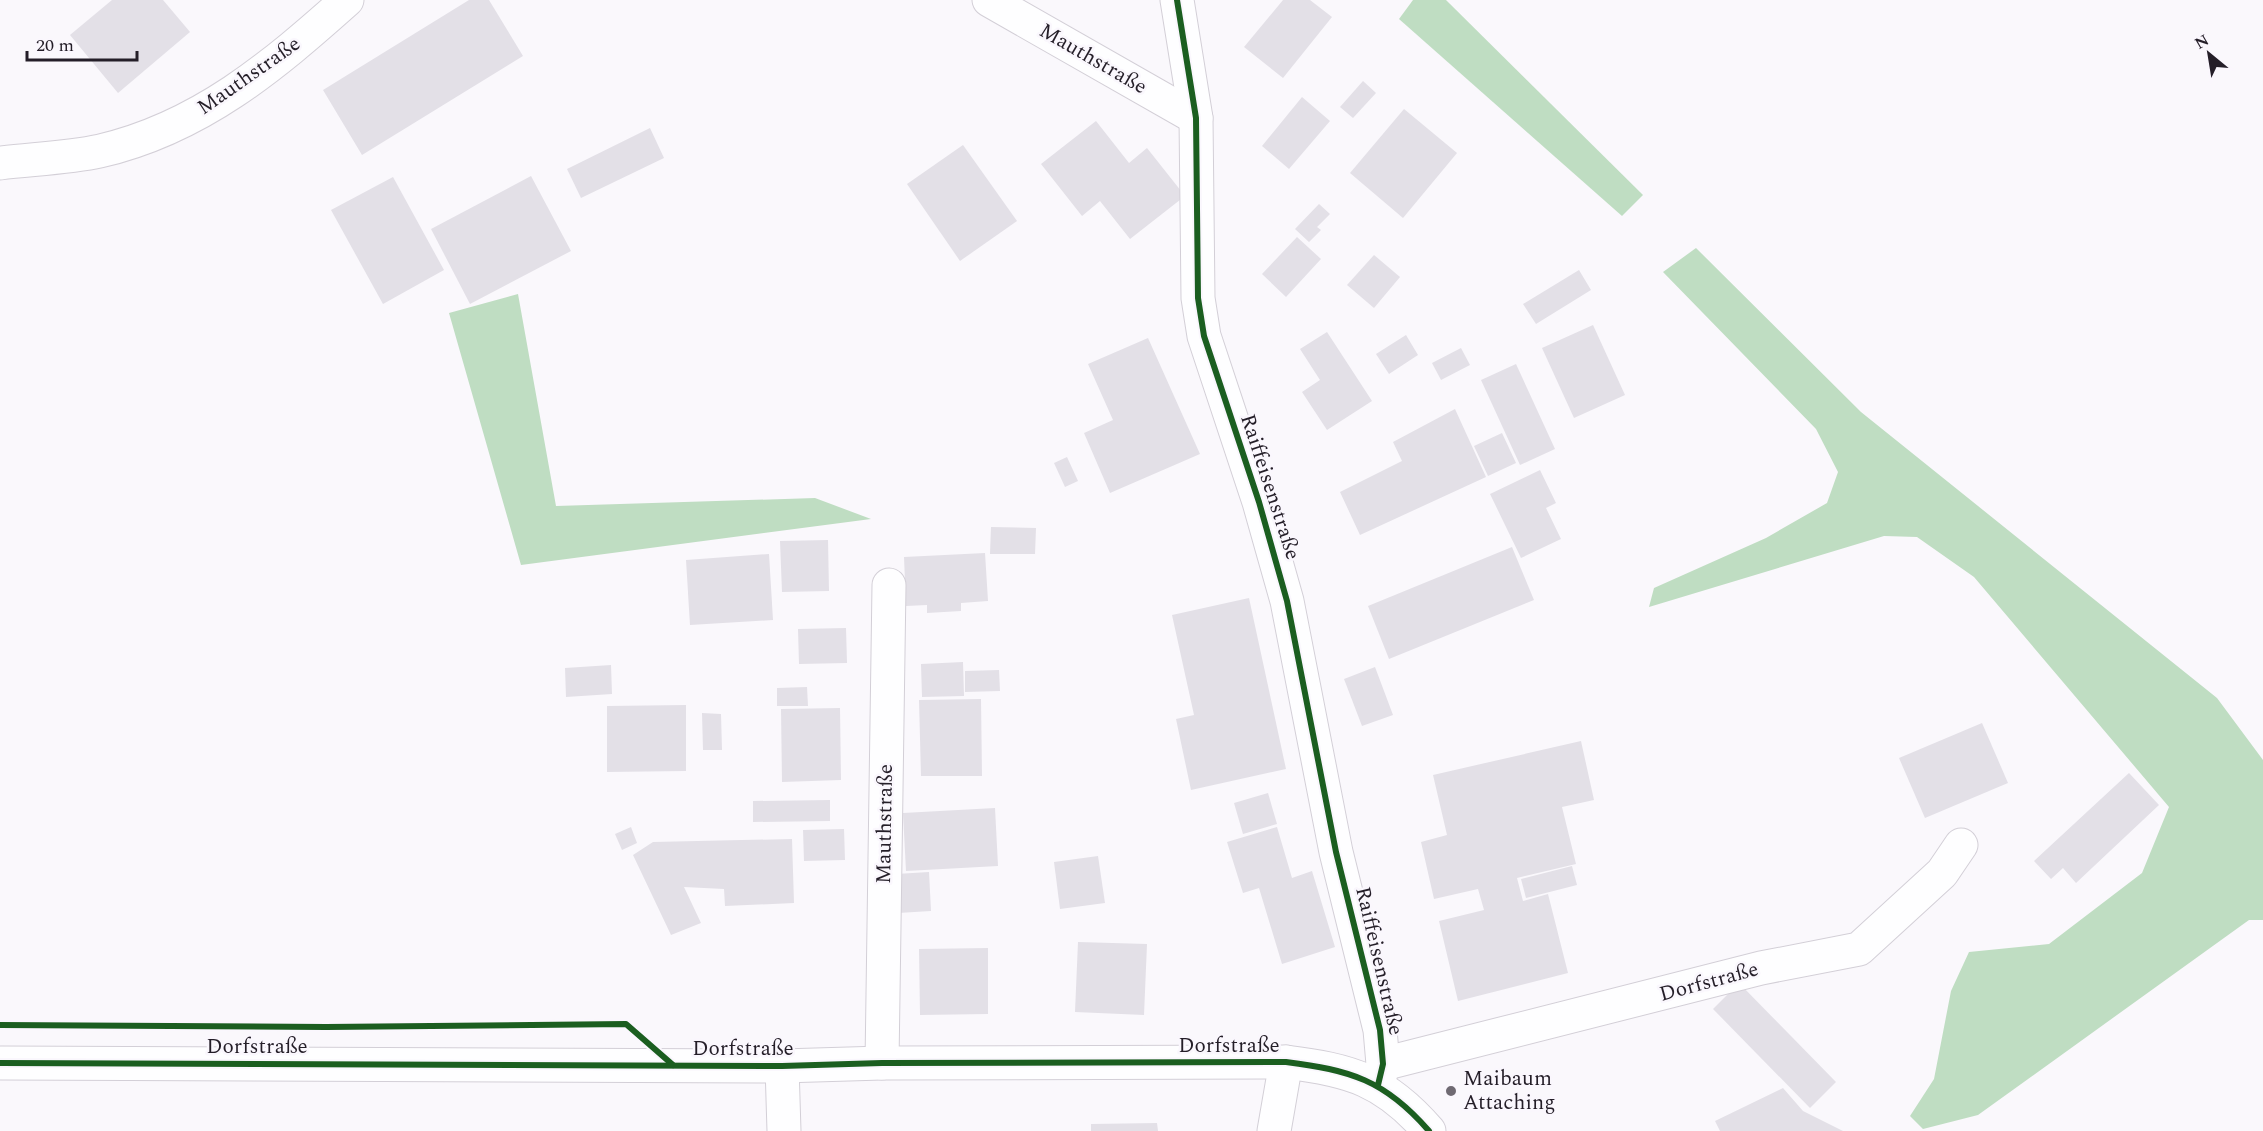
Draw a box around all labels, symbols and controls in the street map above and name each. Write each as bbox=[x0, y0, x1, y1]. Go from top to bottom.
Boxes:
street label: Mauthstraße bbox=[1033, 15, 1153, 103]
scale bar bbox=[27, 24, 136, 62]
north arrow bbox=[2179, 24, 2239, 84]
street label: Mauthstraße bbox=[191, 28, 307, 124]
text: N bbox=[2190, 28, 2214, 56]
text: 20 m bbox=[36, 32, 74, 59]
street label: Raiffeisenstraße bbox=[1231, 410, 1309, 564]
street label: Mauthstraße bbox=[868, 764, 902, 884]
street label: Raiffeisenstraße bbox=[1346, 884, 1412, 1038]
street label: Dorfstraße bbox=[1656, 953, 1762, 1011]
street label: Dorfstraße bbox=[1178, 1030, 1280, 1062]
street label: Dorfstraße bbox=[206, 1031, 308, 1063]
street label: Dorfstraße bbox=[692, 1033, 794, 1065]
place label: Maibaum Attaching bbox=[1463, 1063, 1556, 1119]
marker: Maibaum Attaching bbox=[1444, 1084, 1458, 1098]

